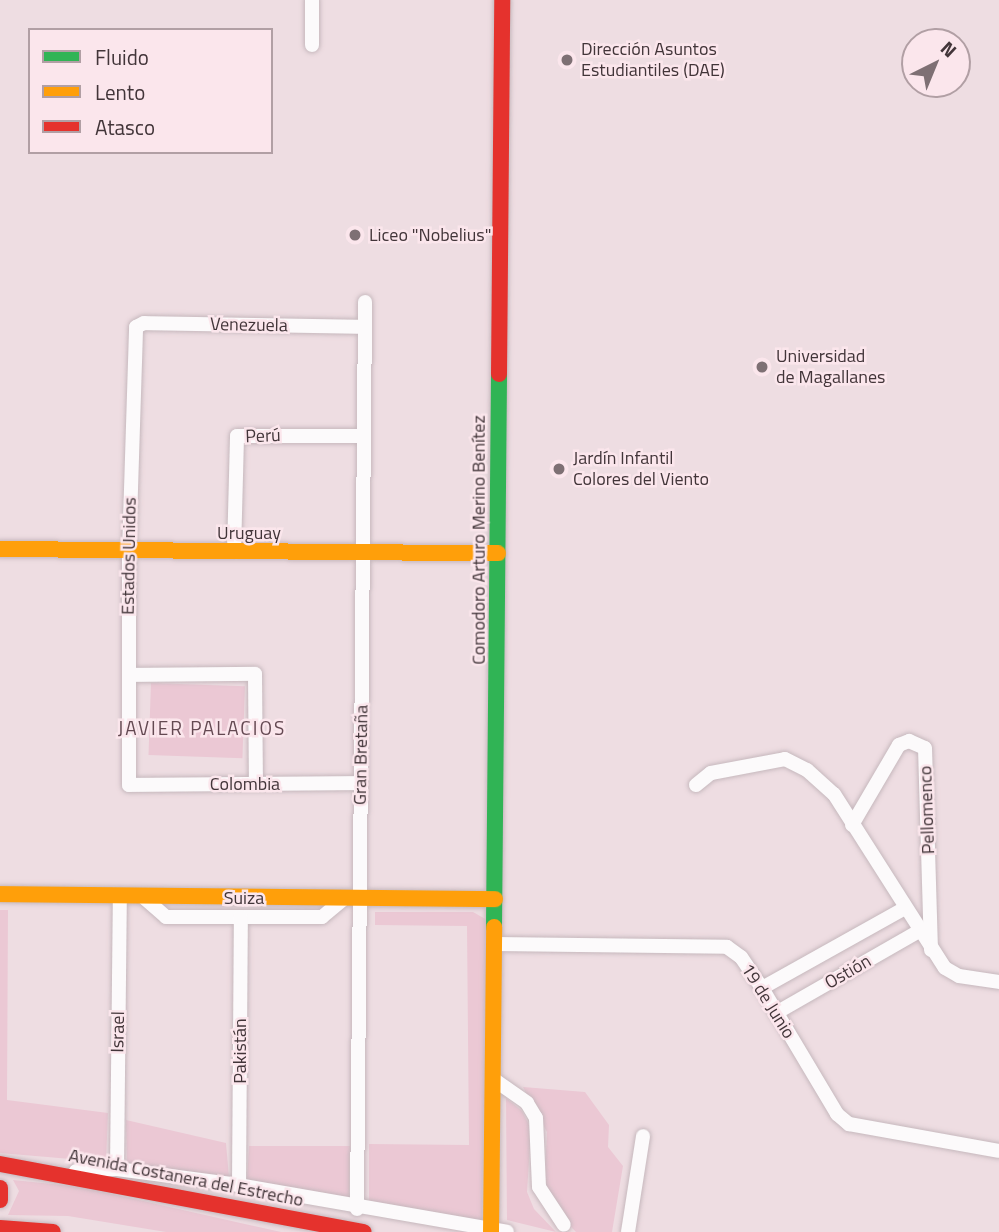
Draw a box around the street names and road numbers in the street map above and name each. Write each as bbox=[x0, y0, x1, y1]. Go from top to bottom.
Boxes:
street label: Venezuela bbox=[210, 314, 288, 336]
street label: Comodoro Arturo Merino Benítez bbox=[468, 415, 490, 665]
street label: Perú bbox=[245, 425, 281, 447]
street label: Estados Unidos bbox=[117, 497, 141, 615]
street label: Uruguay bbox=[217, 522, 281, 544]
street label: Gran Bretaña bbox=[349, 705, 373, 805]
street label: Pellomenco bbox=[915, 765, 939, 855]
street label: Colombia bbox=[210, 773, 280, 795]
street label: Suiza bbox=[224, 887, 264, 909]
street label: Ostión bbox=[821, 950, 875, 994]
street label: 19 de Junio bbox=[736, 959, 800, 1043]
street label: Israel bbox=[107, 1011, 129, 1053]
street label: Pakistán bbox=[229, 1018, 251, 1084]
street label: Avenida Costanera del Estrecho bbox=[67, 1145, 305, 1211]

